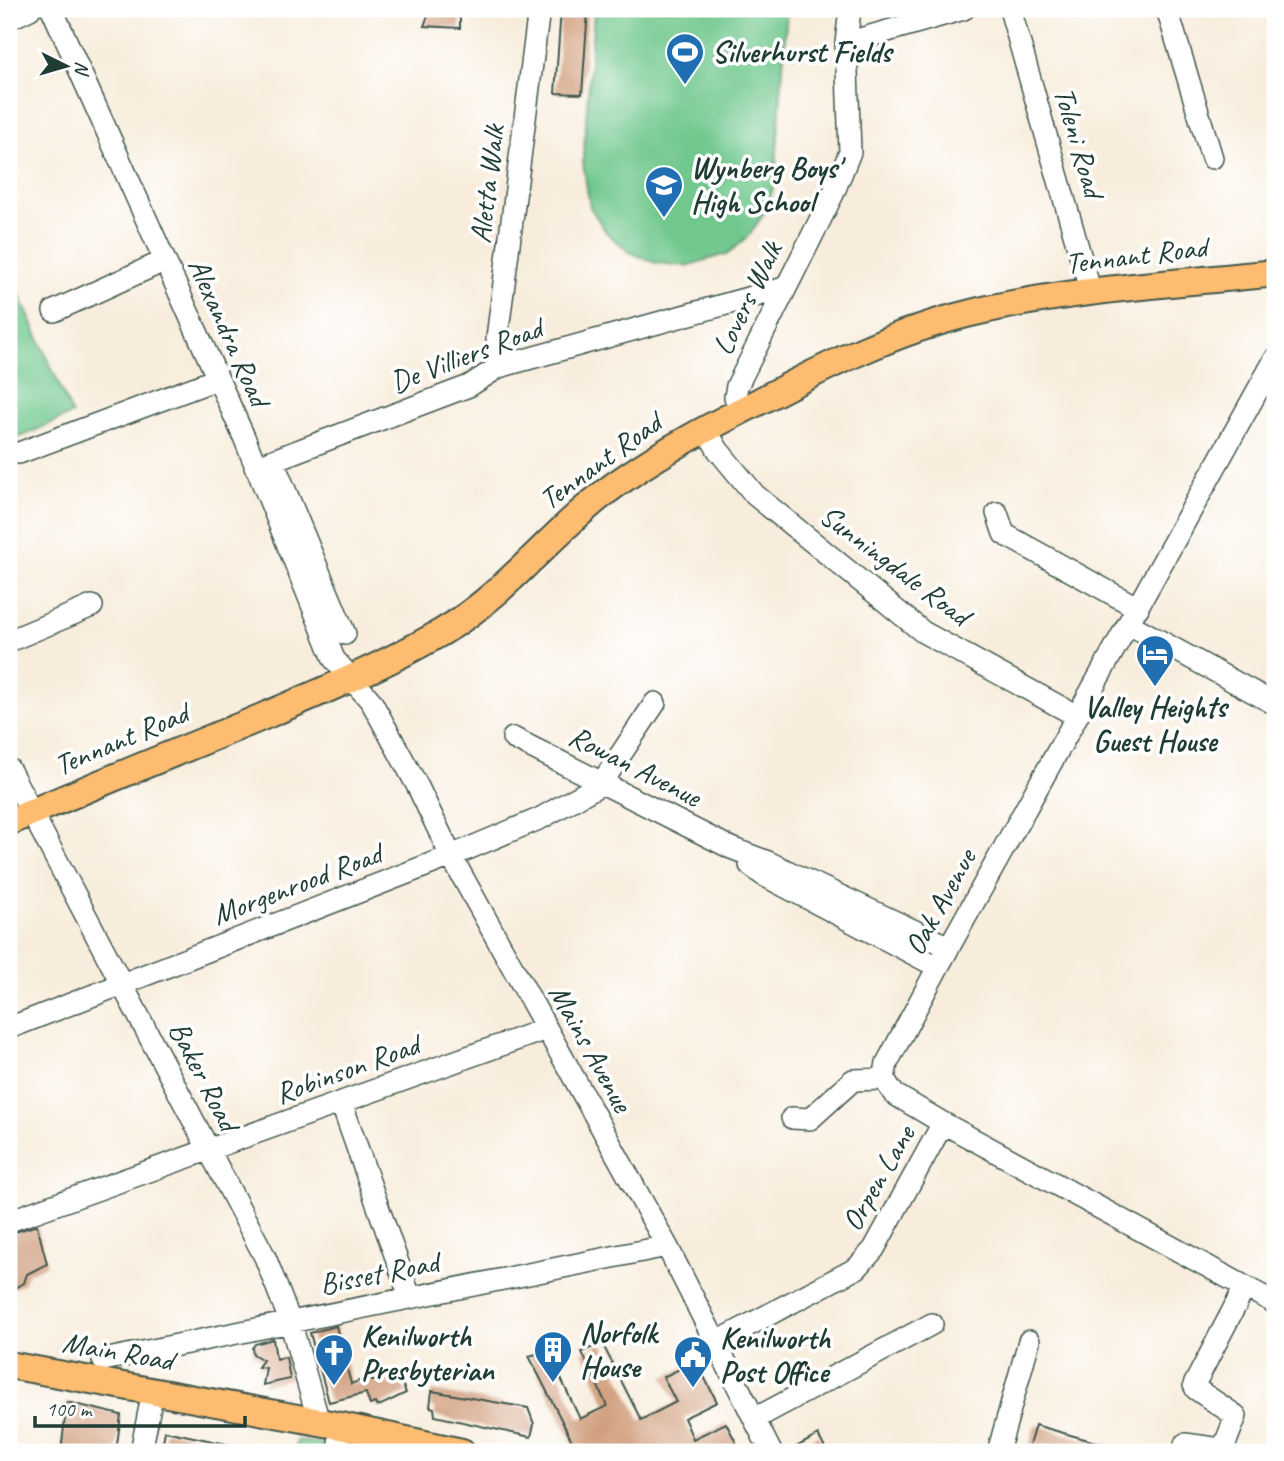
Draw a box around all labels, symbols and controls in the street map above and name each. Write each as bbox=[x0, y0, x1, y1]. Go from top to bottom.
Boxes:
sports icon: Silverhurst Fields bbox=[664, 31, 706, 86]
north arrow bbox=[32, 32, 102, 102]
place label: Silverhurst Fields bbox=[712, 33, 895, 71]
text: N bbox=[69, 60, 94, 78]
street label: Toleni Road bbox=[1045, 82, 1114, 206]
street label: Aletta Walk bbox=[461, 121, 513, 245]
place label: Wynberg Boys' High School bbox=[691, 149, 847, 221]
school or university icon: Wynberg Boys' High School bbox=[643, 164, 685, 219]
street label: Tennant Road bbox=[1063, 227, 1213, 282]
street label: Lovers Walk bbox=[703, 233, 792, 361]
street label: Alexandra Road bbox=[179, 252, 280, 416]
street label: De Villiers Road bbox=[385, 307, 551, 401]
street label: Tennant Road bbox=[531, 401, 672, 518]
street label: Sunningdale Road bbox=[812, 496, 981, 636]
hotel icon: Valley Heights Guest House bbox=[1134, 633, 1176, 688]
place label: Valley Heights Guest House bbox=[1083, 688, 1230, 760]
street label: Tennant Road bbox=[48, 692, 198, 784]
street label: Rowan Avenue bbox=[563, 717, 709, 816]
street label: Morgenrood Road bbox=[207, 833, 391, 934]
street label: Oak Avenue bbox=[895, 840, 986, 962]
street label: Mains Avenue bbox=[540, 978, 643, 1120]
street label: Baker Road bbox=[160, 1015, 250, 1141]
street label: Robinson Road bbox=[270, 1024, 428, 1113]
street label: Orpen Lane bbox=[833, 1117, 924, 1238]
street label: Bisset Road bbox=[316, 1242, 446, 1303]
place label: Norfolk House bbox=[580, 1314, 659, 1386]
place label: Kenilworth Presbyterian bbox=[361, 1317, 495, 1389]
place label: Kenilworth Post Office bbox=[720, 1319, 831, 1391]
street label: Main Road bbox=[60, 1323, 180, 1380]
building icon: Norfolk House bbox=[532, 1329, 574, 1384]
church icon: Kenilworth Presbyterian bbox=[313, 1332, 355, 1387]
public building icon: Kenilworth Post Office bbox=[672, 1334, 714, 1389]
scale bar bbox=[35, 1384, 245, 1428]
text: 100 m bbox=[46, 1396, 93, 1422]

